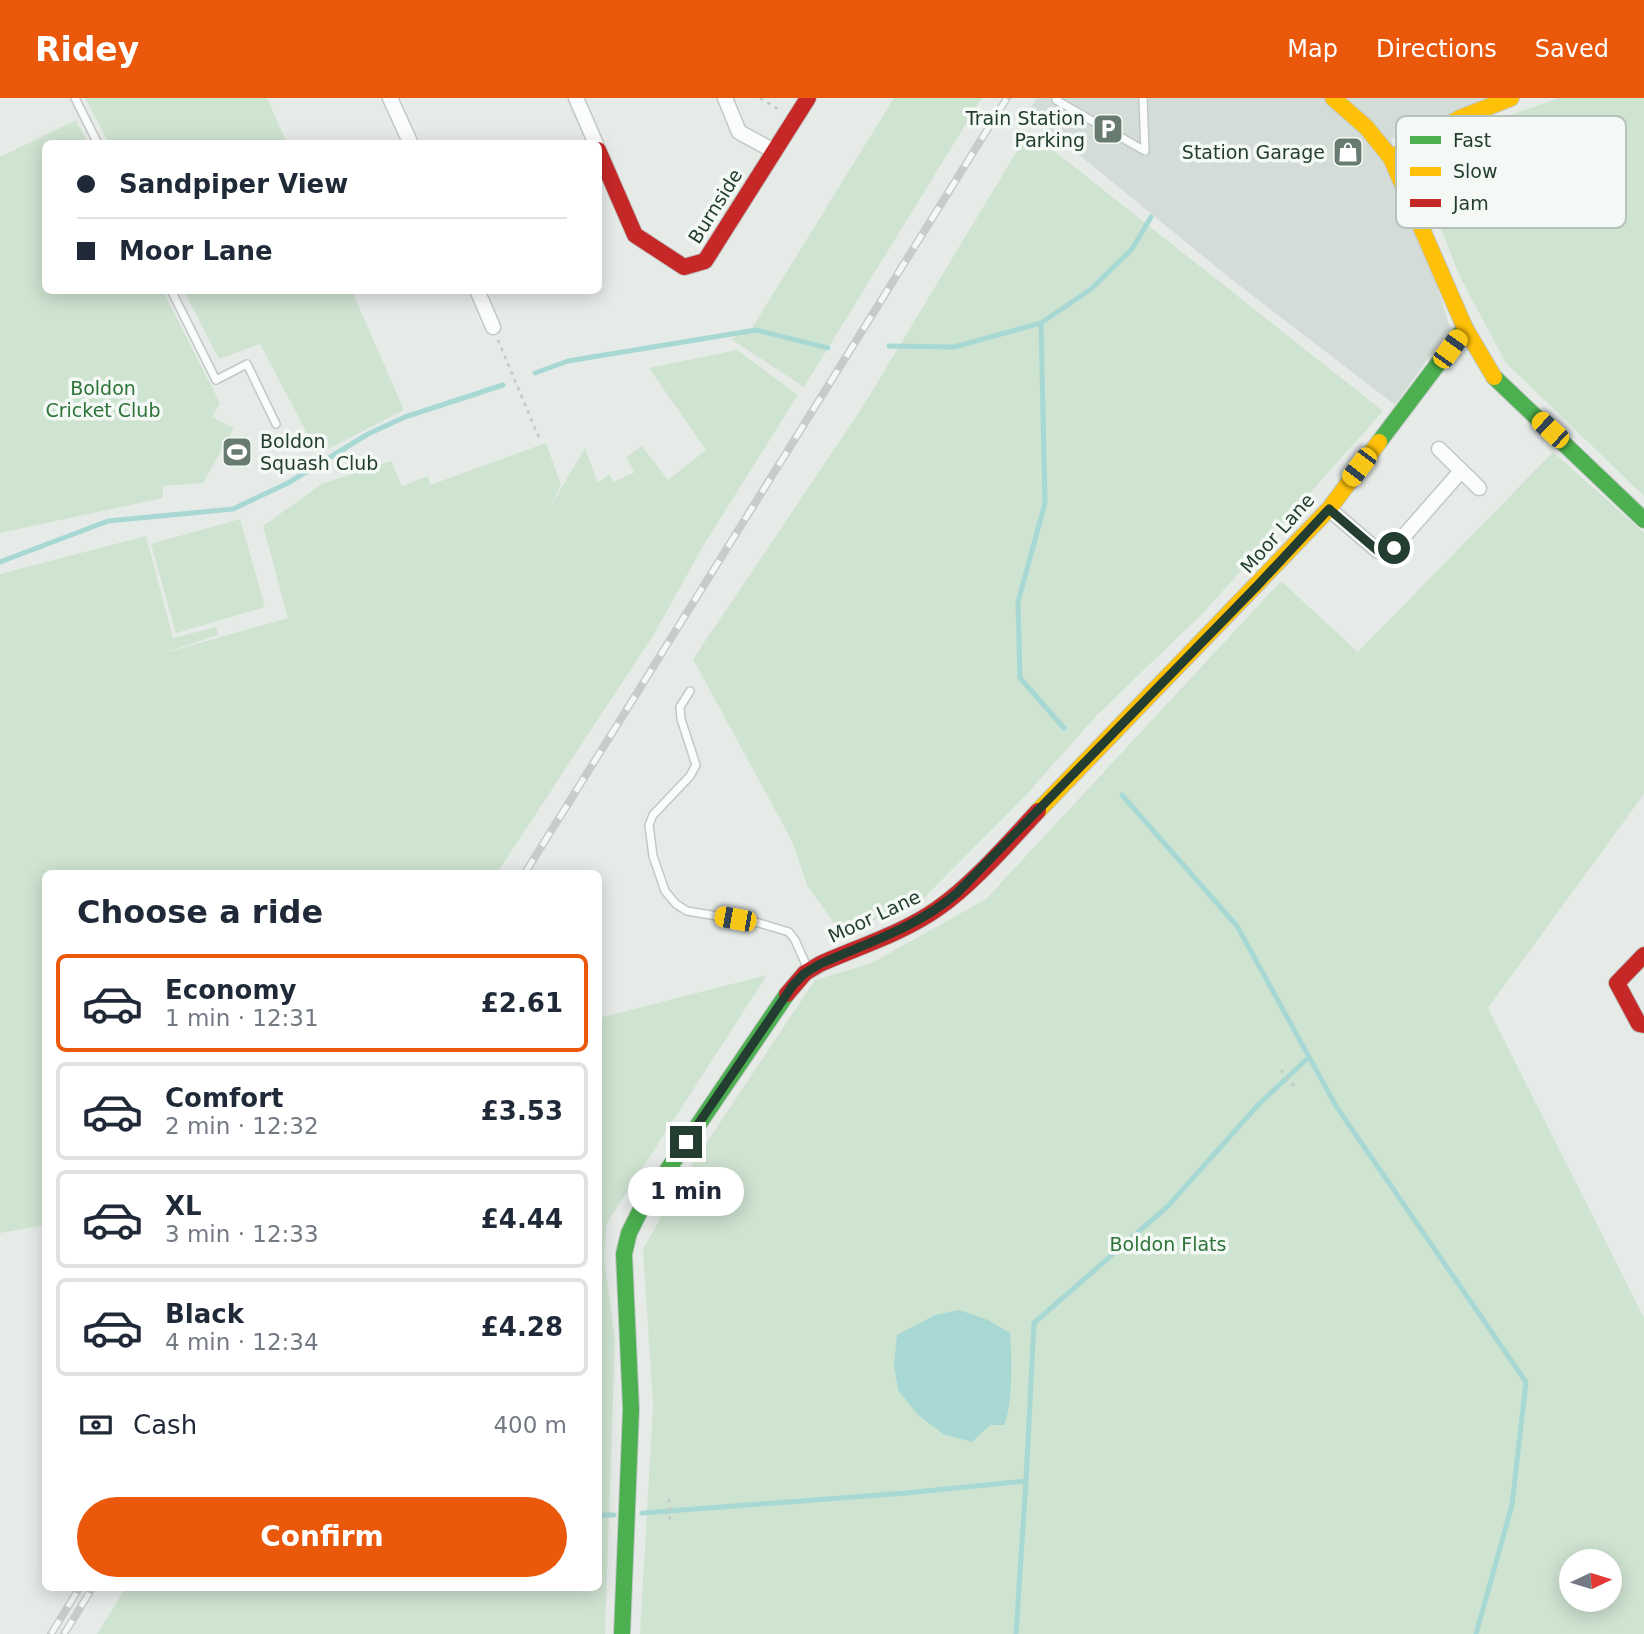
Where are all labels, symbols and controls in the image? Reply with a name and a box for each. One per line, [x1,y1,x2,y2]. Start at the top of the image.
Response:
text: Ridey [35,30,139,69]
text: Map [1287,35,1338,63]
text: Directions [1376,35,1497,63]
text: Saved [1535,35,1609,63]
place label: Train Station Parking [965,107,1085,151]
parking icon: Train Station Parking [1091,112,1125,146]
legend [1396,116,1626,228]
text: Fast [1453,129,1491,151]
shop icon: Station Garage [1331,135,1365,169]
place label: Station Garage [1182,141,1325,163]
text: Slow [1453,160,1498,182]
street label: Burnside [684,165,746,247]
text: Sandpiper View [119,169,348,199]
text: Jam [1452,192,1489,214]
text: Moor Lane [119,236,273,266]
car [1430,326,1471,372]
park label: Boldon Cricket Club [46,377,160,421]
car [1528,408,1573,452]
place label: Boldon Squash Club [260,430,378,474]
sports icon: Boldon Squash Club [220,435,254,469]
car [1338,444,1381,490]
street label: Moor Lane [1236,489,1318,577]
route start [1378,532,1410,564]
street label: Moor Lane [824,885,924,947]
text: Choose a ride [77,893,323,931]
car [713,905,758,933]
icon: car [81,972,144,1035]
text: Economy [165,975,296,1005]
text: £2.61 [481,988,563,1018]
text: 1 min · 12:31 [165,1005,319,1031]
icon: car [81,1080,144,1143]
text: Comfort [165,1083,283,1113]
text: £3.53 [481,1096,563,1126]
text: 2 min · 12:32 [165,1113,319,1139]
route end [670,1126,702,1158]
callout: 1 min [628,1166,744,1216]
text: 1 min [650,1178,722,1204]
icon: car [81,1188,144,1251]
text: XL [165,1191,202,1221]
text: £4.44 [481,1204,563,1234]
text: 3 min · 12:33 [165,1221,319,1247]
park label: Boldon Flats [1110,1233,1226,1255]
icon: car [81,1296,144,1359]
text: Black [165,1299,244,1329]
text: £4.28 [481,1312,563,1342]
text: 4 min · 12:34 [165,1329,319,1355]
icon: cash [77,1406,115,1444]
text: Cash [133,1410,197,1440]
text: 400 m [493,1412,567,1438]
button: Confirm [77,1497,567,1577]
north arrow [1559,1549,1622,1612]
map controls [1559,1549,1622,1612]

